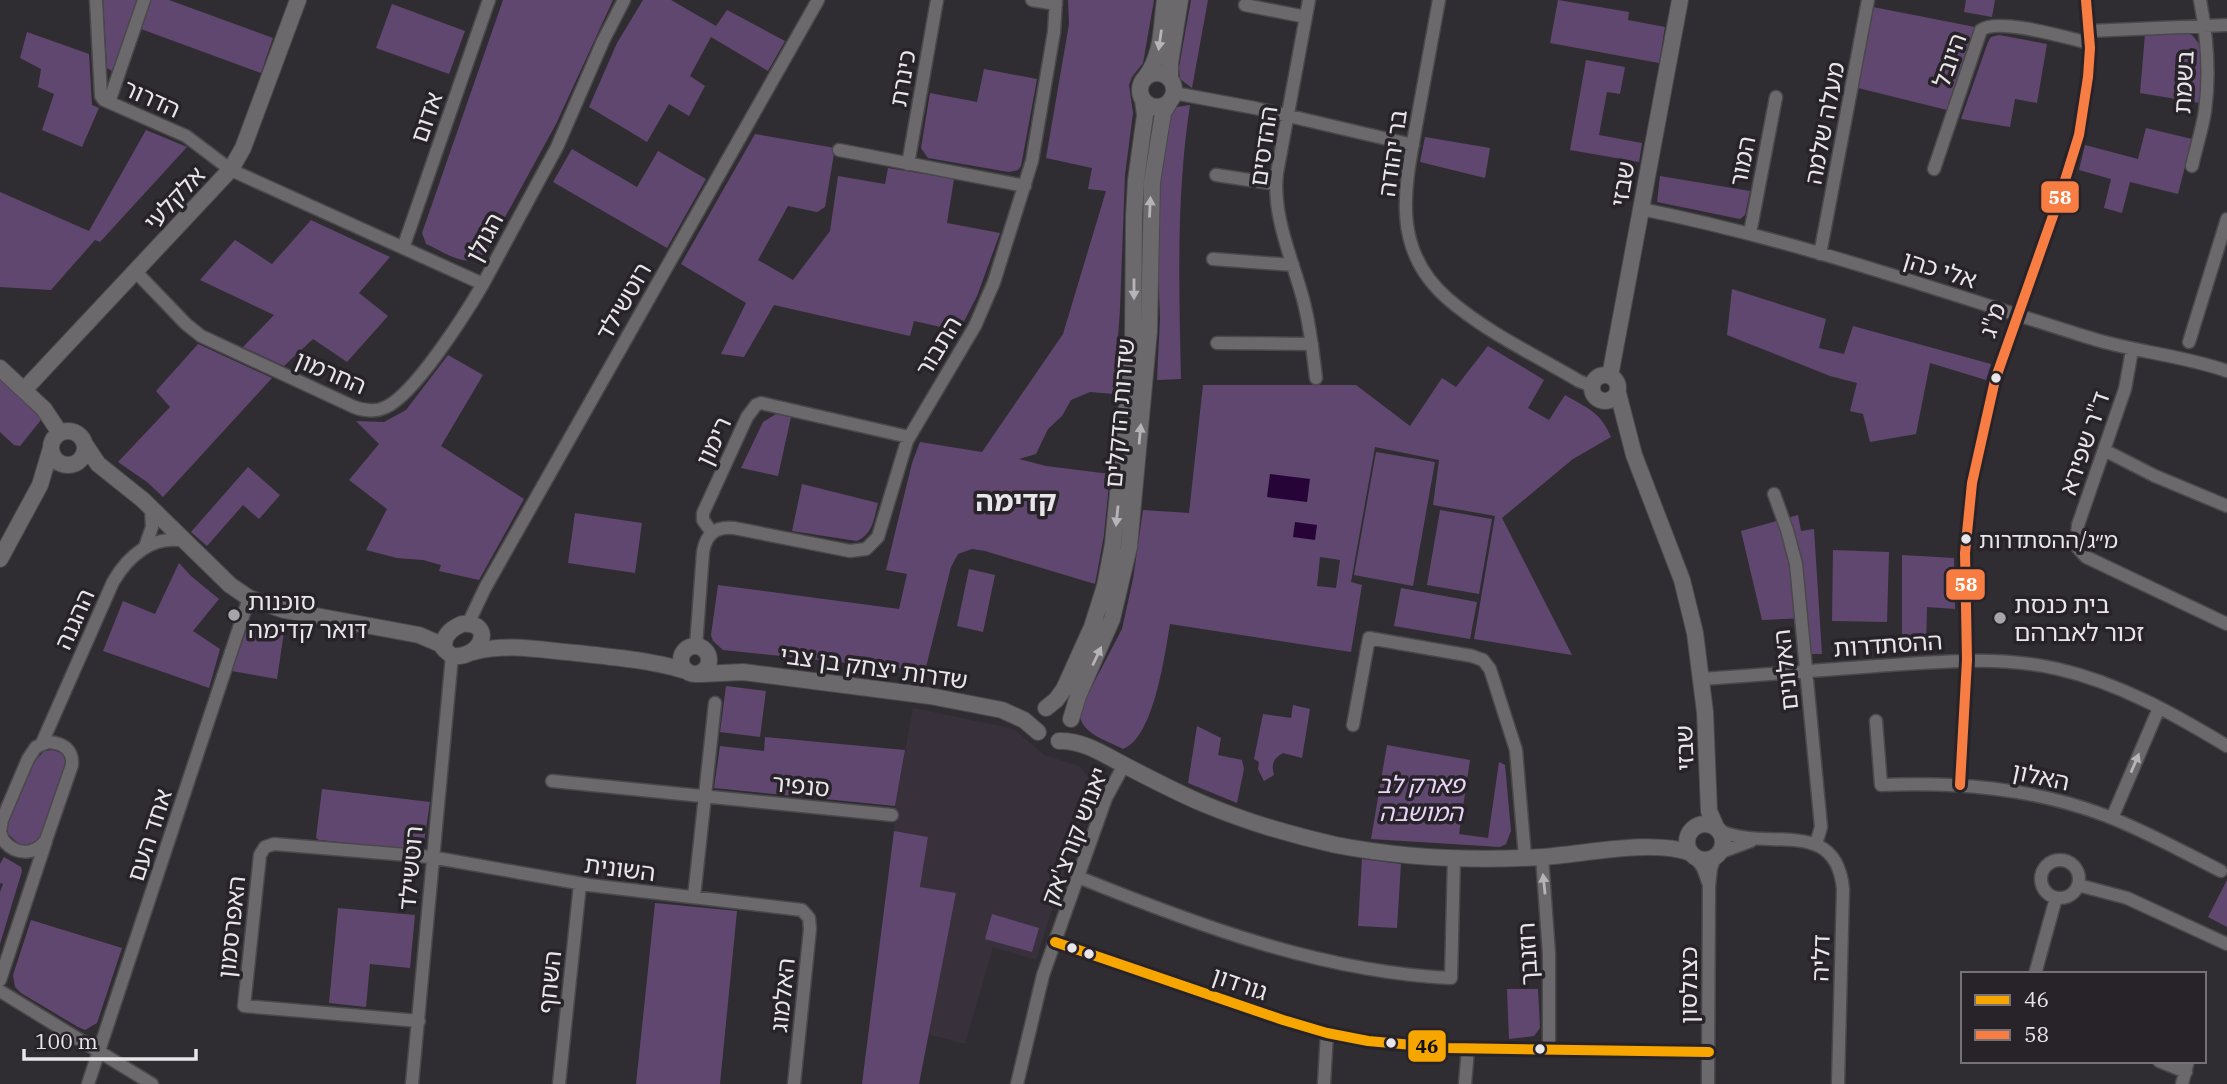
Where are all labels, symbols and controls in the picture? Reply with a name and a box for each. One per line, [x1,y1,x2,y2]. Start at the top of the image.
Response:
street label: היובל [1924,28,1974,92]
one-way arrow [1154,29,1165,51]
street label: כינרת [881,47,923,109]
street label: בשמת [2165,49,2201,115]
street label: מעלה שלמה [1796,59,1852,187]
street label: הדרור [118,71,186,125]
street label: אדום [402,87,450,147]
street label: ההדסים [1242,104,1284,188]
street label: בר יהודה [1370,107,1414,199]
street label: המור [1721,133,1763,189]
street label: אלקלעי [136,159,212,237]
street label: שבזי [1602,159,1642,209]
line badge: 58 [2040,180,2080,214]
text: 58 [2049,185,2071,209]
one-way arrow [1145,196,1156,218]
street label: הגולן [458,207,510,267]
street label: אלי כהן [1899,243,1981,295]
street label: רוטשילד [588,256,658,346]
one-way arrow [1129,279,1140,301]
street label: מ"ג [1971,298,2013,342]
street label: התבור [908,310,968,382]
street label: שדרות הדקלים [1097,337,1141,489]
street label: החרמון [291,343,371,401]
unlabelled marker [1989,371,2003,385]
street label: ד"ר שפירא [2051,387,2117,499]
street label: רימון [688,411,738,471]
one-way arrow [1135,423,1146,445]
district label: קדימה [975,482,1057,519]
one-way arrow [1111,505,1122,527]
place label: מ״ג/ההסתדרות [1979,525,2118,554]
marker: מ״ג/ההסתדרות [1959,532,1973,546]
line badge: 58 [1945,568,1986,601]
text: 58 [1955,572,1977,596]
street label: ההגנה [47,584,101,654]
place label: סוכנות דואר קדימה [248,585,367,645]
place label: בית כנסת זכור לאברהם [2014,588,2144,648]
marker: סוכנות דואר קדימה [226,607,242,623]
marker: בית כנסת זכור לאברהם [1992,610,2008,626]
street label: ההסתדרות [1832,624,1944,664]
street label: האלונים [1765,628,1805,712]
street label: שדרות יצחק בן צבי [778,638,970,696]
one-way arrow [1091,646,1103,666]
street label: שבזי [1667,725,1701,771]
one-way arrow [2130,752,2141,773]
street label: האלון [2009,754,2073,798]
street label: יאנוש קורצ'אק [1033,762,1115,910]
street label: סנפיר [770,766,832,804]
park label: פארק לב המושבה [1377,768,1466,828]
street label: אחד העם [119,785,179,885]
street label: רוטשילד [390,824,430,912]
street label: השונית [583,848,657,888]
one-way arrow [1538,873,1549,895]
street label: האפרסמון [210,874,252,980]
street label: רוזנבך [1509,922,1545,986]
street label: דליה [1803,934,1837,982]
unlabelled marker [1065,941,1079,955]
street label: כצנלסון [1672,946,1704,1024]
unlabelled marker [1082,947,1096,961]
street label: השחף [530,949,568,1015]
street label: האלמוג [762,956,802,1034]
street label: גורדון [1208,959,1272,1007]
legend [1961,972,2206,1063]
text: 46 [2024,985,2049,1013]
scale bar [24,1018,196,1062]
text: 58 [2024,1020,2049,1048]
text: 100 m [35,1027,98,1055]
line badge: 46 [1407,1029,1447,1063]
text: 46 [1416,1034,1438,1058]
unlabelled marker [1384,1036,1398,1050]
unlabelled marker [1533,1042,1547,1056]

